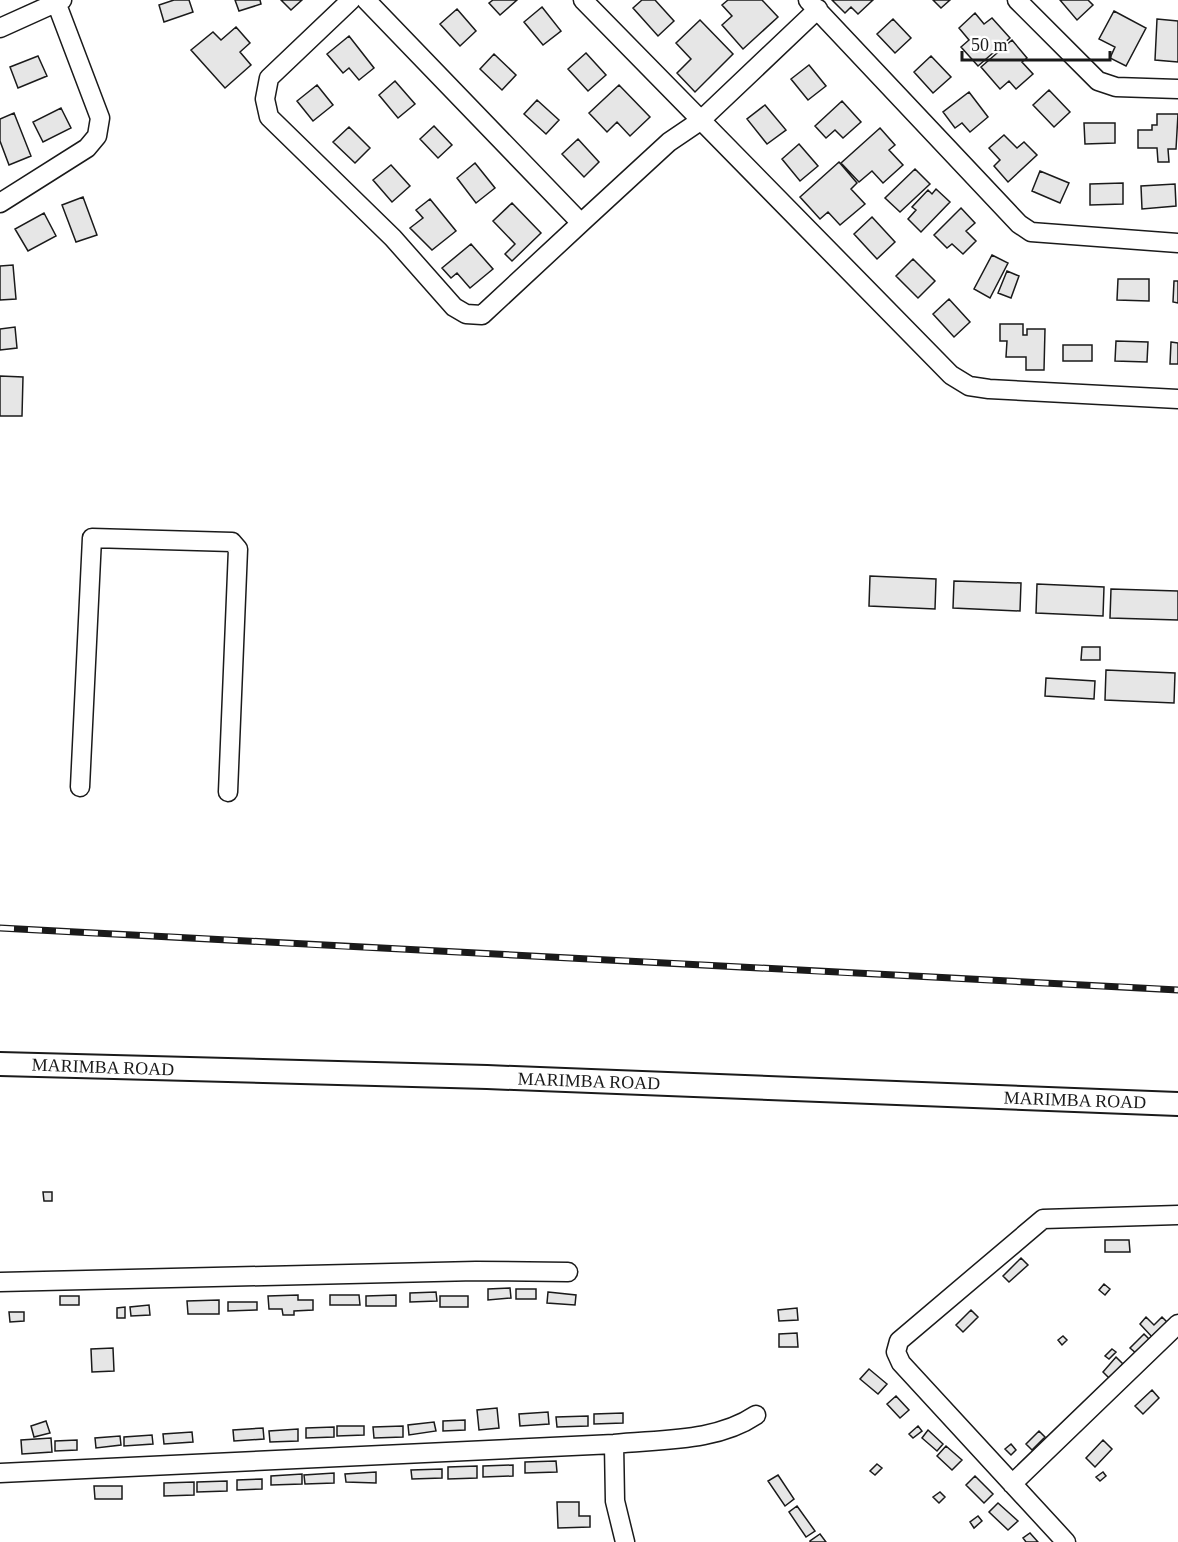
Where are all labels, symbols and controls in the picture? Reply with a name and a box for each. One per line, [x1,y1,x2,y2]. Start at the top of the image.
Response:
scale bar [962,24,1110,62]
text: 50 m [971,35,1008,55]
street label: MARIMBA ROAD [31,1055,175,1079]
street label: MARIMBA ROAD [517,1069,661,1093]
street label: MARIMBA ROAD [1003,1088,1147,1112]

